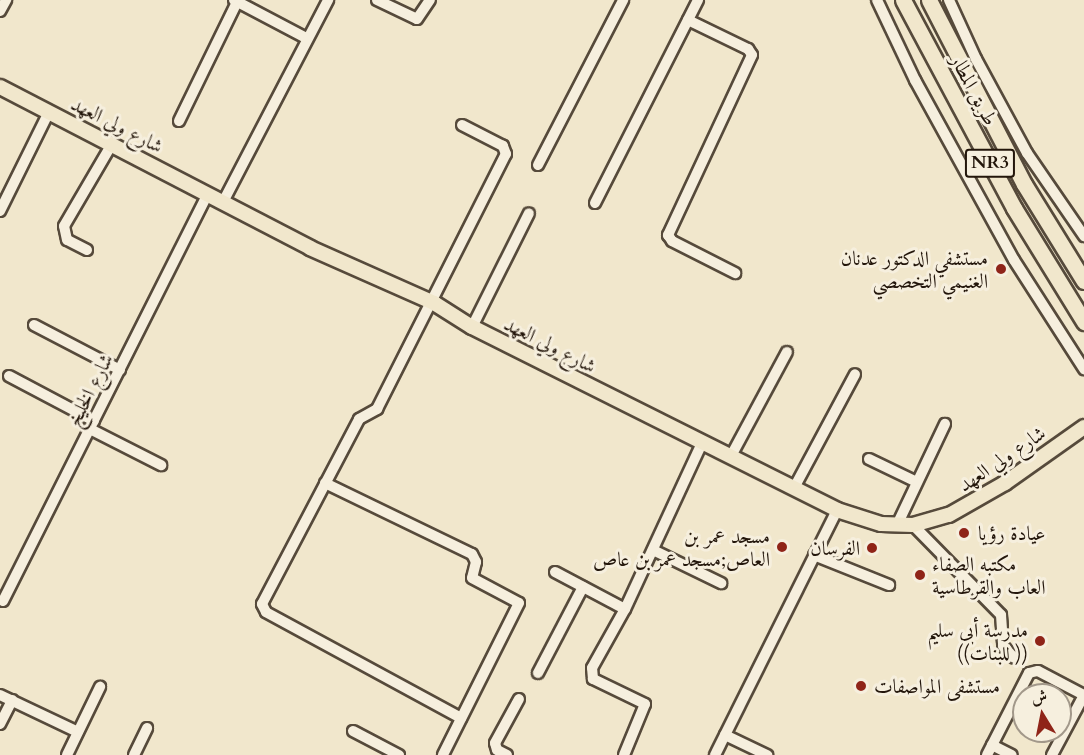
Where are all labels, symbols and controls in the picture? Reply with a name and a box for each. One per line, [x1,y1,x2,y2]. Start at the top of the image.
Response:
street label: طريق المطار [945,50,1003,130]
street label: شارع ولي العهد [67,92,167,158]
road number: NR3 [964,148,1016,178]
place label: مستشفي الدكتور عدنان الغنيمي التخصصي [841,246,988,293]
marker: مستشفي الدكتور عدنان الغنيمي التخصصي [992,260,1010,278]
street label: شارع ولي العهد [500,312,600,378]
street label: شارع الخليخ [61,350,119,430]
street label: شارع ولي العهد [954,421,1050,497]
place label: عيادة رؤيا [978,521,1046,545]
place label: مسجد عمر بن العاص;مسجد عمر بن عاص [593,524,770,571]
marker: عيادة رؤيا [955,524,973,542]
place label: الفرسان [810,536,860,560]
marker: مسجد عمر بن العاص;مسجد عمر بن عاص [775,540,789,554]
marker: الفرسان [865,541,879,555]
place label: مكتبه الصفاء العاب والقرطاسية [932,552,1046,599]
marker: مكتبه الصفاء العاب والقرطاسية [913,568,927,582]
place label: مدرسة أبي سليم ((للبنات )) [927,618,1028,665]
marker: مدرسة أبي سليم ((للبنات )) [1033,634,1047,648]
place label: مستشفى المواصفات [874,674,1000,698]
marker: مستشفى المواصفات [852,677,870,695]
north arrow [1012,683,1072,743]
text: ش [1029,685,1049,709]

